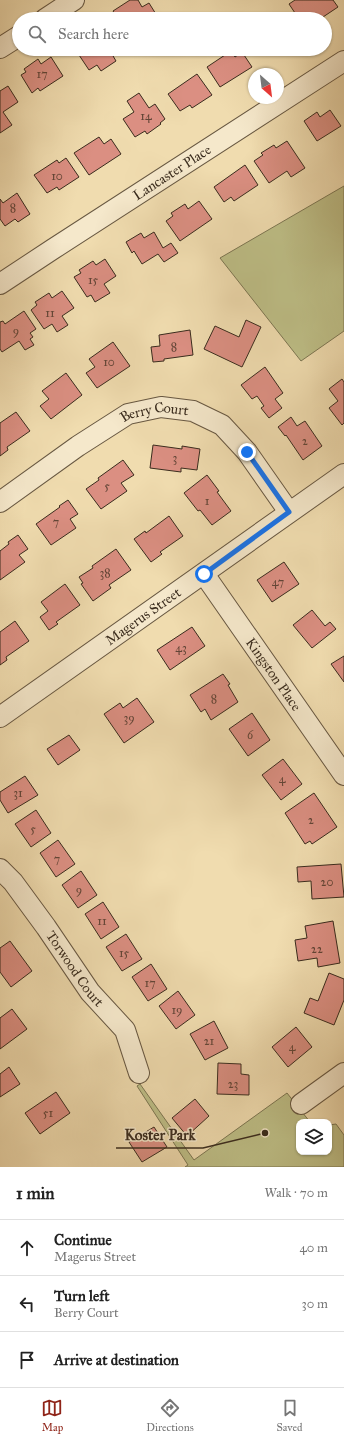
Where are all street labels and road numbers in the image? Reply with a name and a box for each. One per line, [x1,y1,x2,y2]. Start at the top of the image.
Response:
street label: Lancaster Place [130,141,214,204]
street label: Berry Court [117,399,189,426]
street label: Magerus Street [102,584,184,649]
street label: Kingston Place [242,635,305,714]
street label: Torwood Court [42,928,107,1010]

